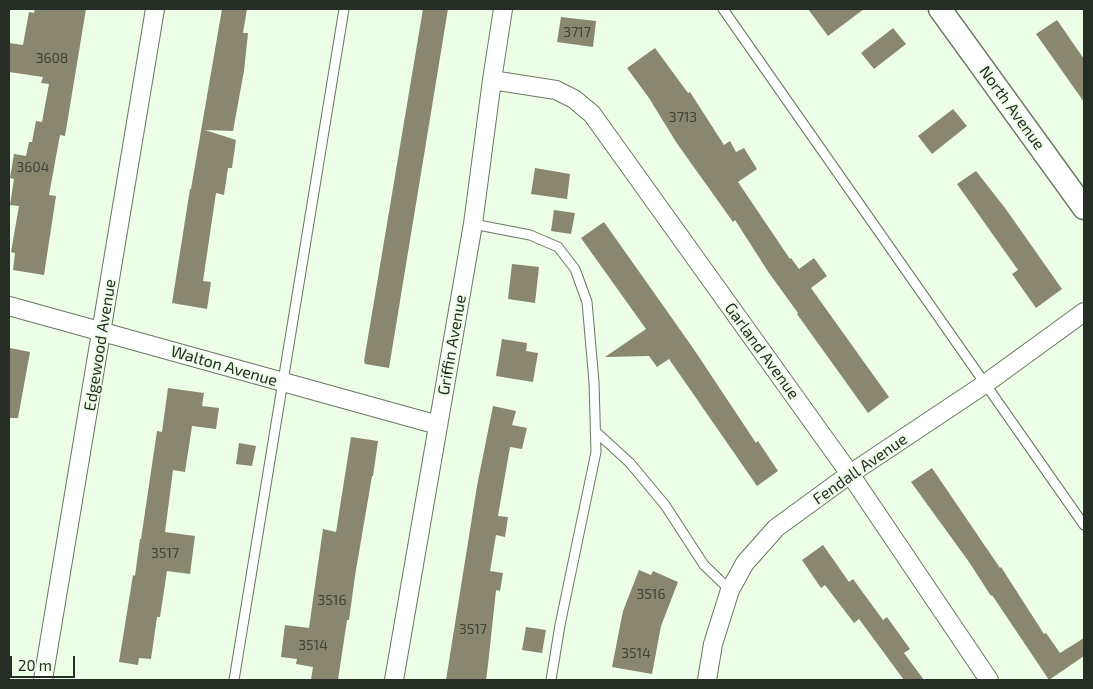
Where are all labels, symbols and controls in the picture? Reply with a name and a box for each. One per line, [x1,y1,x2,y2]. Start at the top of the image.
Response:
house number: 3717 [563,24,591,40]
house number: 3608 [36,50,68,66]
street label: North Avenue [975,62,1049,154]
house number: 3713 [669,109,697,125]
house number: 3604 [17,159,49,175]
street label: Edgewood Avenue [80,278,120,412]
street label: Griffin Avenue [434,293,470,397]
street label: Garland Avenue [721,299,803,403]
street label: Walton Avenue [168,342,280,390]
street label: Fendall Avenue [809,429,911,509]
house number: 3517 [151,545,179,561]
house number: 3516 [637,586,665,602]
house number: 3516 [318,592,346,608]
house number: 3517 [459,621,487,637]
house number: 3514 [298,637,328,653]
house number: 3514 [621,645,651,661]
scale bar [12,646,78,678]
text: 20 m [18,656,52,674]

